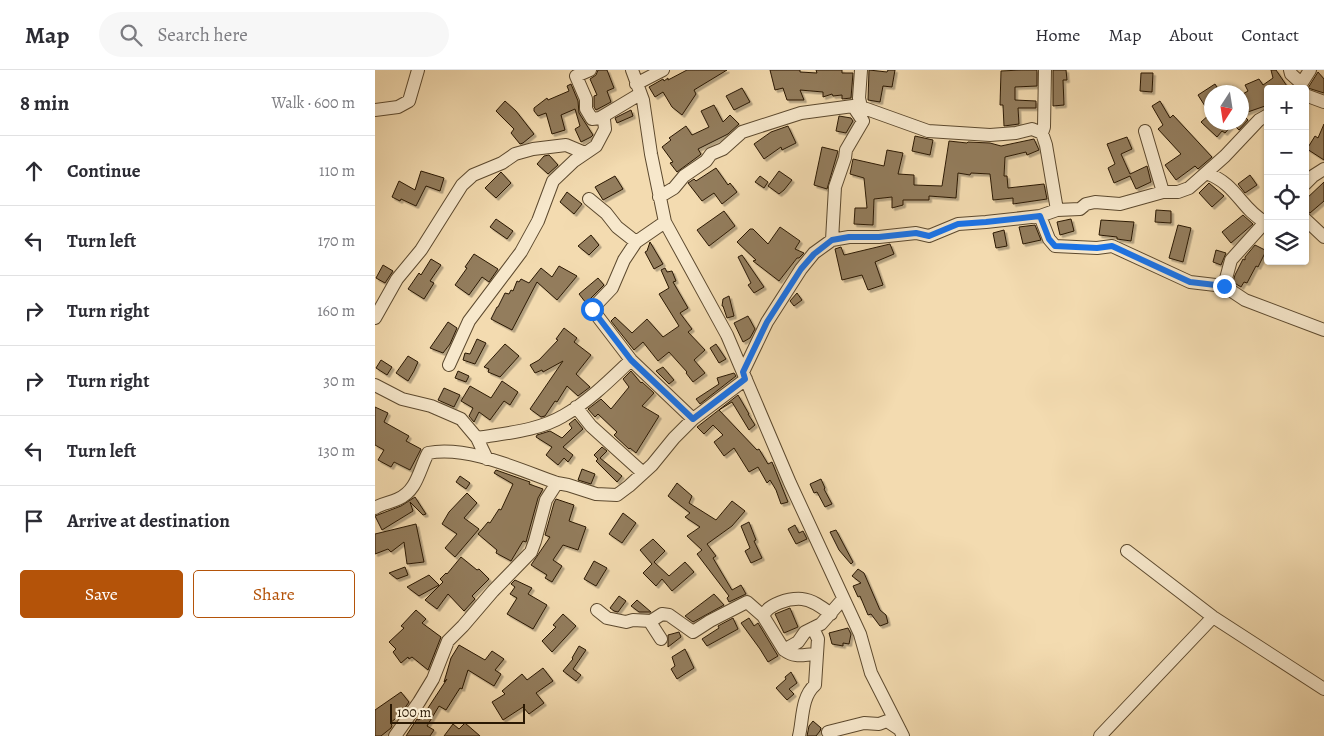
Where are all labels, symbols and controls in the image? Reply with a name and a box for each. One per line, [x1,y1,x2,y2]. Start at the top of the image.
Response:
search box [99,12,449,57]
text: Map [25,19,69,51]
icon: search [117,21,145,49]
text: Search here [157,22,248,48]
text: Home [1035,23,1080,47]
text: Map [1108,23,1141,47]
text: About [1169,23,1213,47]
text: Contact [1241,23,1299,47]
north arrow [1204,85,1249,130]
map controls [1264,85,1309,265]
button: + [1264,85,1309,130]
text: 8 min [20,89,69,117]
text: Walk · 600 m [272,92,355,114]
button: − [1264,130,1309,175]
icon: ahead [20,157,48,185]
text: Continue [67,158,141,184]
text: 110 m [319,160,355,182]
button: locate [1264,175,1309,220]
button: layers [1264,220,1309,265]
icon: left [20,227,48,255]
text: Turn left [67,228,136,254]
text: 170 m [318,230,355,252]
route end [1213,275,1236,298]
icon: right [20,297,48,325]
text: Turn right [67,298,149,324]
route start [581,298,604,321]
text: 160 m [317,300,355,322]
icon: right [20,367,48,395]
text: Turn right [67,368,149,394]
text: 30 m [323,370,355,392]
icon: left [20,437,48,465]
text: Turn left [67,438,136,464]
text: 130 m [318,440,355,462]
icon: arrive [20,507,48,535]
text: Arrive at destination [67,508,230,534]
button: Save [20,570,183,618]
button: Share [193,570,355,618]
scale bar [390,701,525,724]
text: 100 m [397,703,431,722]

